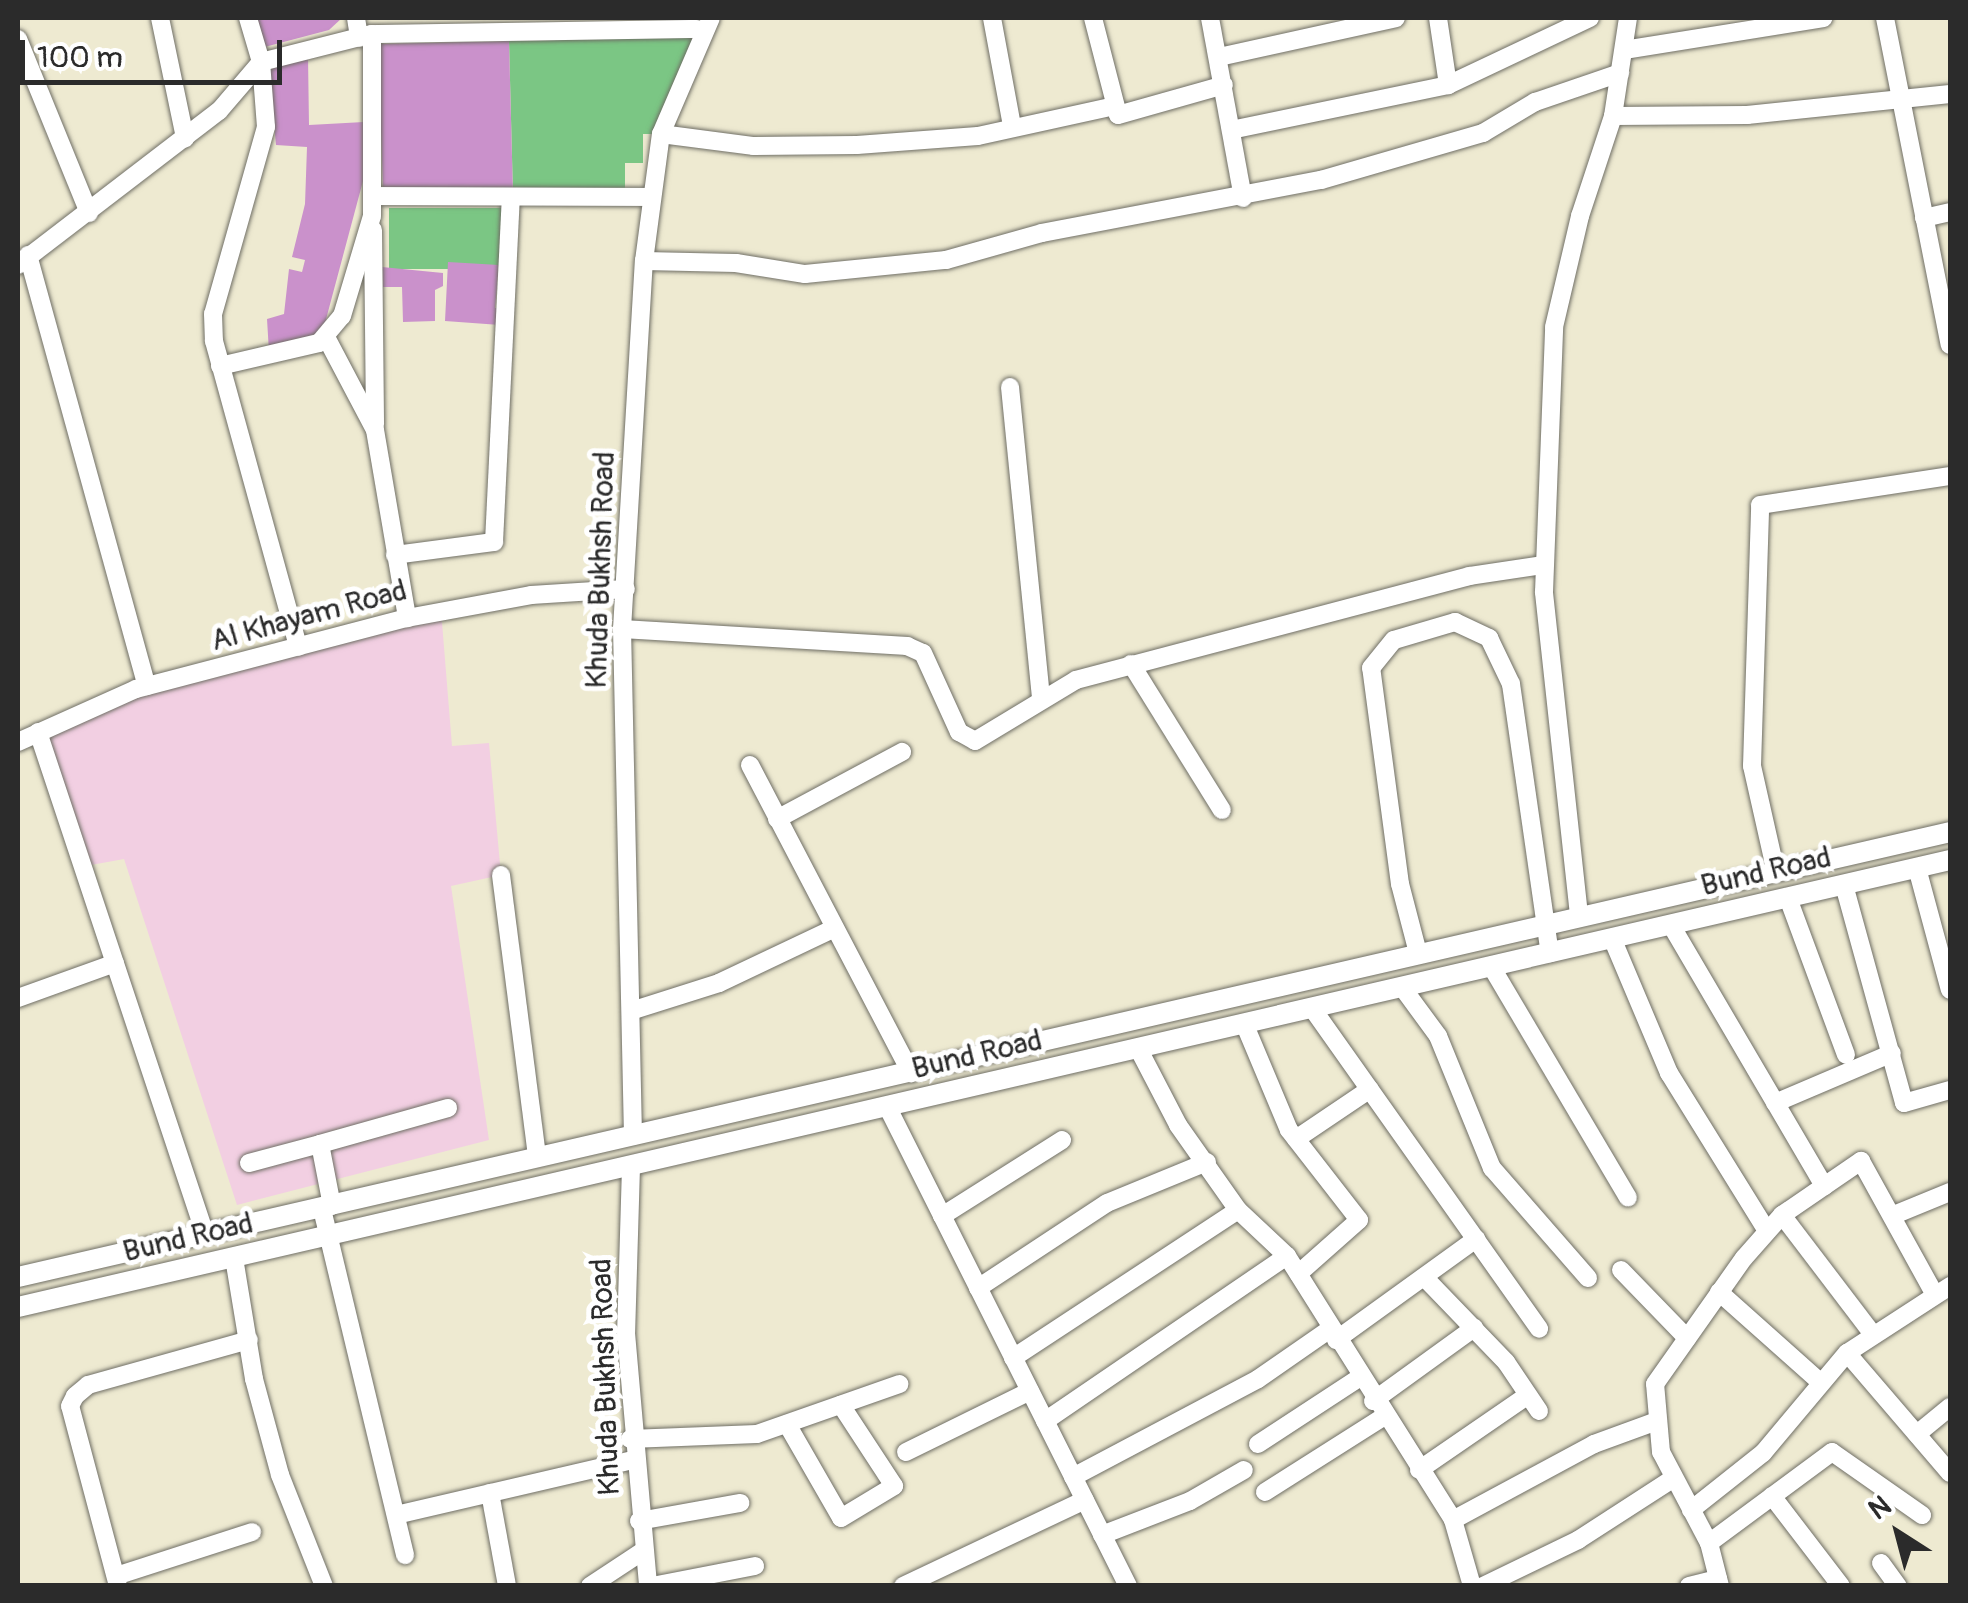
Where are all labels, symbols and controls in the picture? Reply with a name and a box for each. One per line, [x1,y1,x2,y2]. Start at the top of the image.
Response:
scale bar [25,20,288,82]
text: 100 m [37,39,123,76]
street label: Khuda Bukhsh Road [579,451,623,689]
street label: Al Khayam Road [207,573,411,659]
street label: Bund Road [1697,840,1835,904]
street label: Bund Road [908,1023,1046,1087]
street label: Bund Road [119,1206,257,1270]
street label: Khuda Bukhsh Road [584,1258,628,1496]
north arrow [1848,1483,1948,1583]
text: N [1862,1489,1898,1528]

